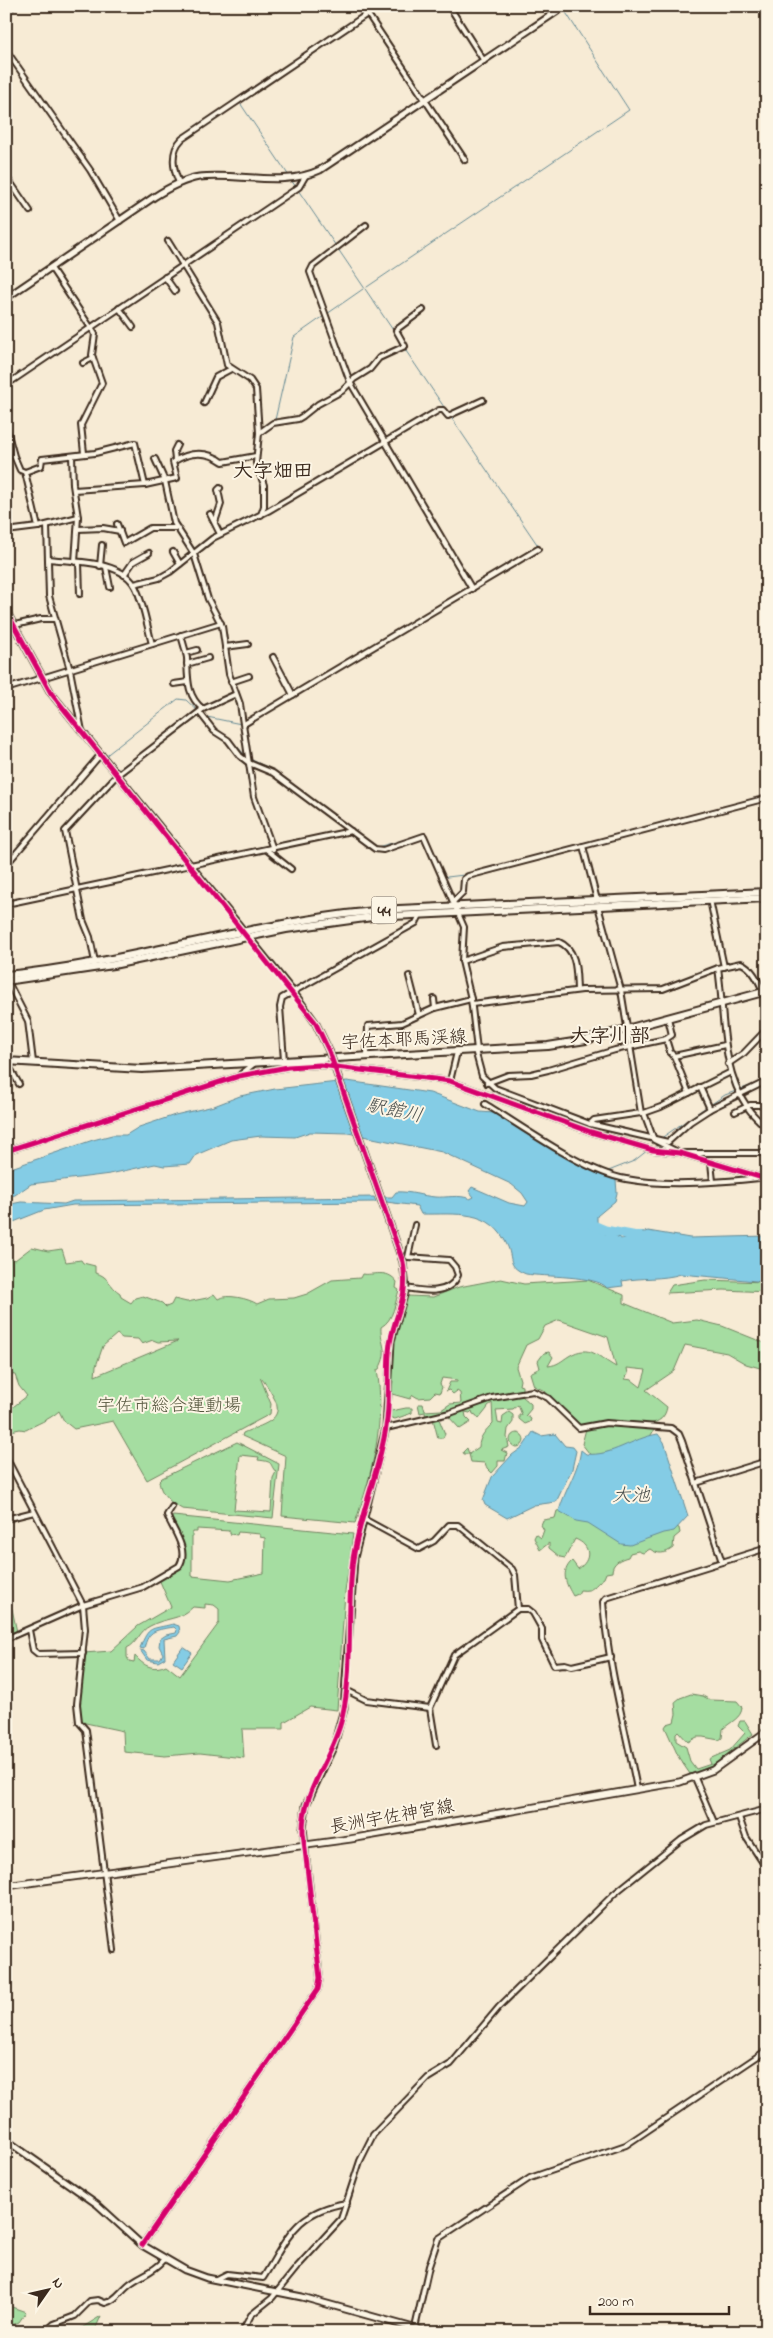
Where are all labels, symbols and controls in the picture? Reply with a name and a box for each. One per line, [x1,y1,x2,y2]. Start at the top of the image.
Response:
district label: 大字畑田 [233,458,313,487]
road number: 44 [372,896,396,924]
district label: 大字川部 [570,1023,650,1052]
street label: 宇佐本耶馬渓線 [341,1025,468,1057]
water label: 駅館川 [364,1092,425,1131]
park label: 宇佐市総合運動場 [97,1394,241,1420]
water label: 大池 [612,1483,651,1510]
street label: 長洲宇佐神宮線 [328,1794,457,1842]
north arrow [22,2266,72,2316]
text: N [46,2274,69,2293]
scale bar [590,2283,729,2315]
text: 200 m [598,2291,634,2313]

